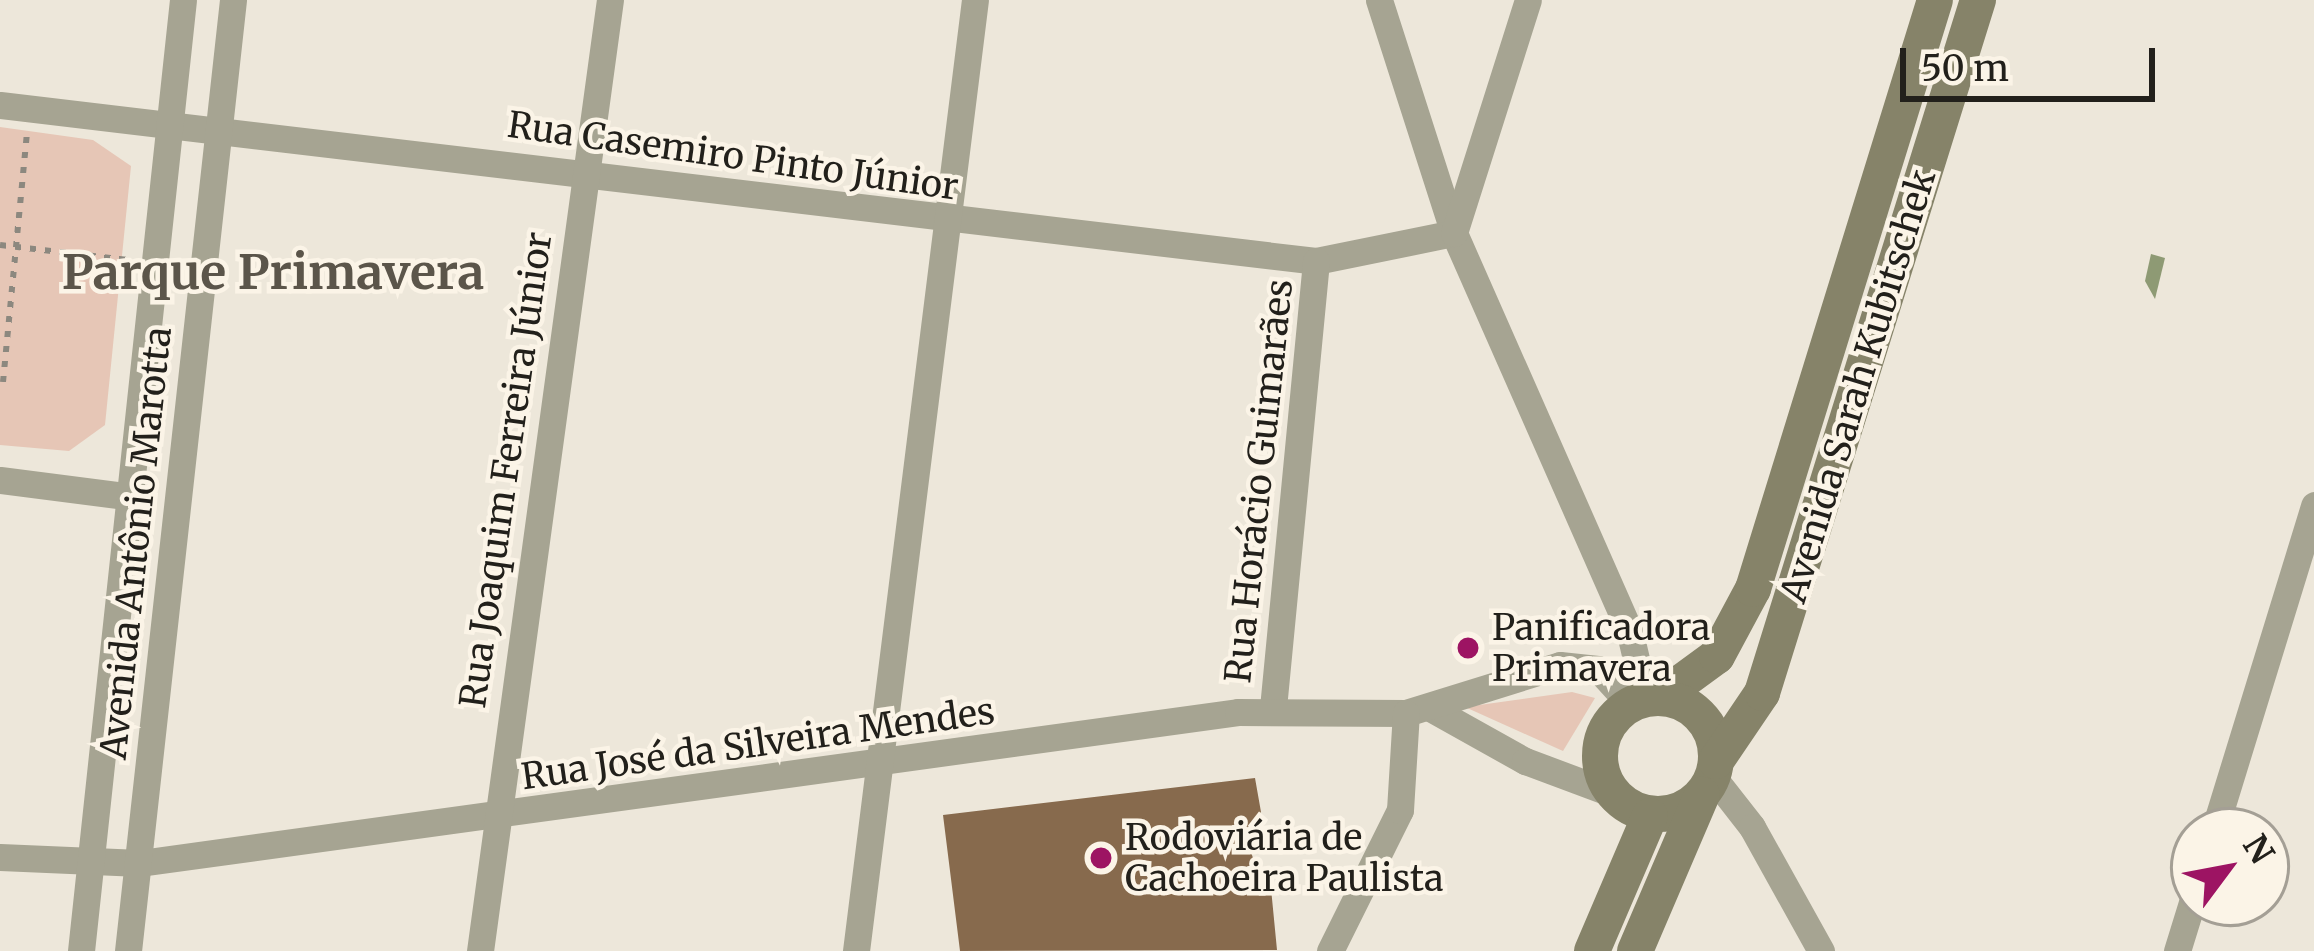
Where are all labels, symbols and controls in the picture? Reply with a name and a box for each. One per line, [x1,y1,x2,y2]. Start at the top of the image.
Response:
scale bar [1906,24,2161,98]
text: 50 m [1921,46,2009,91]
street label: Rua Casemiro Pinto Júnior [505,103,961,209]
street label: Avenida Sarah Kubitschek [1772,165,1944,607]
street label: Rua Joaquim Ferreira Júnior [451,229,561,711]
district label: Parque Primavera [62,244,484,302]
street label: Rua Horácio Guimarães [1216,277,1302,685]
street label: Avenida Antônio Marotta [92,325,180,761]
place label: Panificadora Primavera [1492,605,1710,690]
marker: Panificadora Primavera [1455,635,1481,661]
street label: Rua José da Silveira Mendes [519,689,997,799]
north arrow [2170,807,2290,927]
place label: Rodoviária de Cachoeira Paulista [1125,815,1444,900]
text: N [2234,827,2283,871]
marker: Rodoviária de Cachoeira Paulista [1088,845,1114,871]

